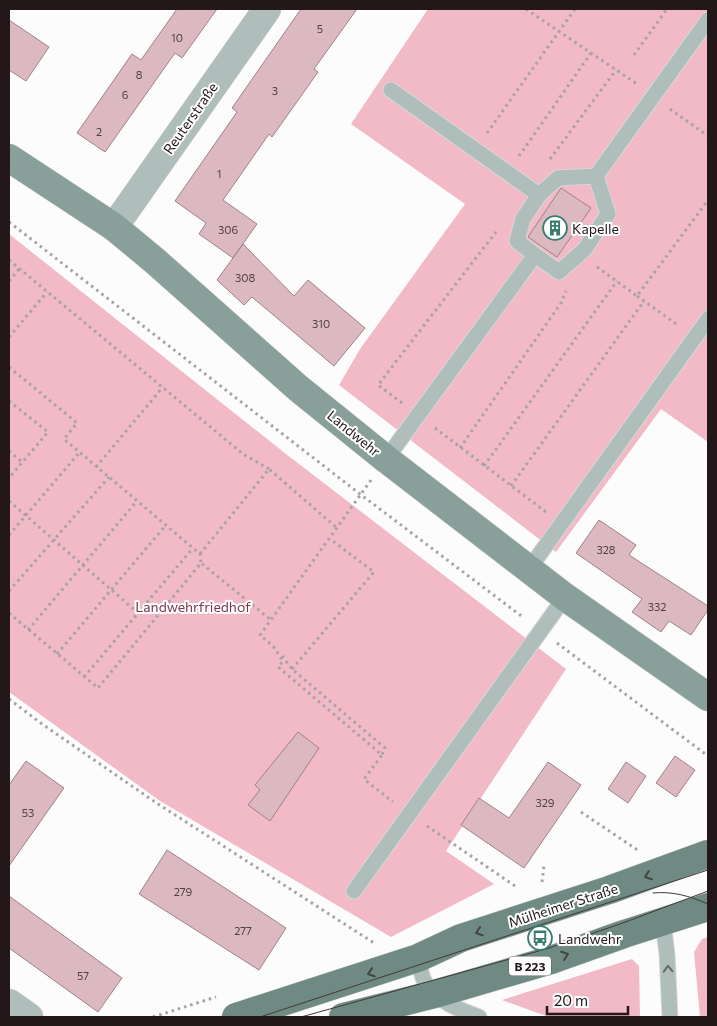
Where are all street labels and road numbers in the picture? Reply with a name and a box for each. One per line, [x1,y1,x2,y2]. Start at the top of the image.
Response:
street label: Reuterstraße [159,79,221,157]
street label: Landwehr [324,406,384,460]
street label: Mülheimer Straße [506,879,620,931]
road number: B 223 [509,956,551,976]

